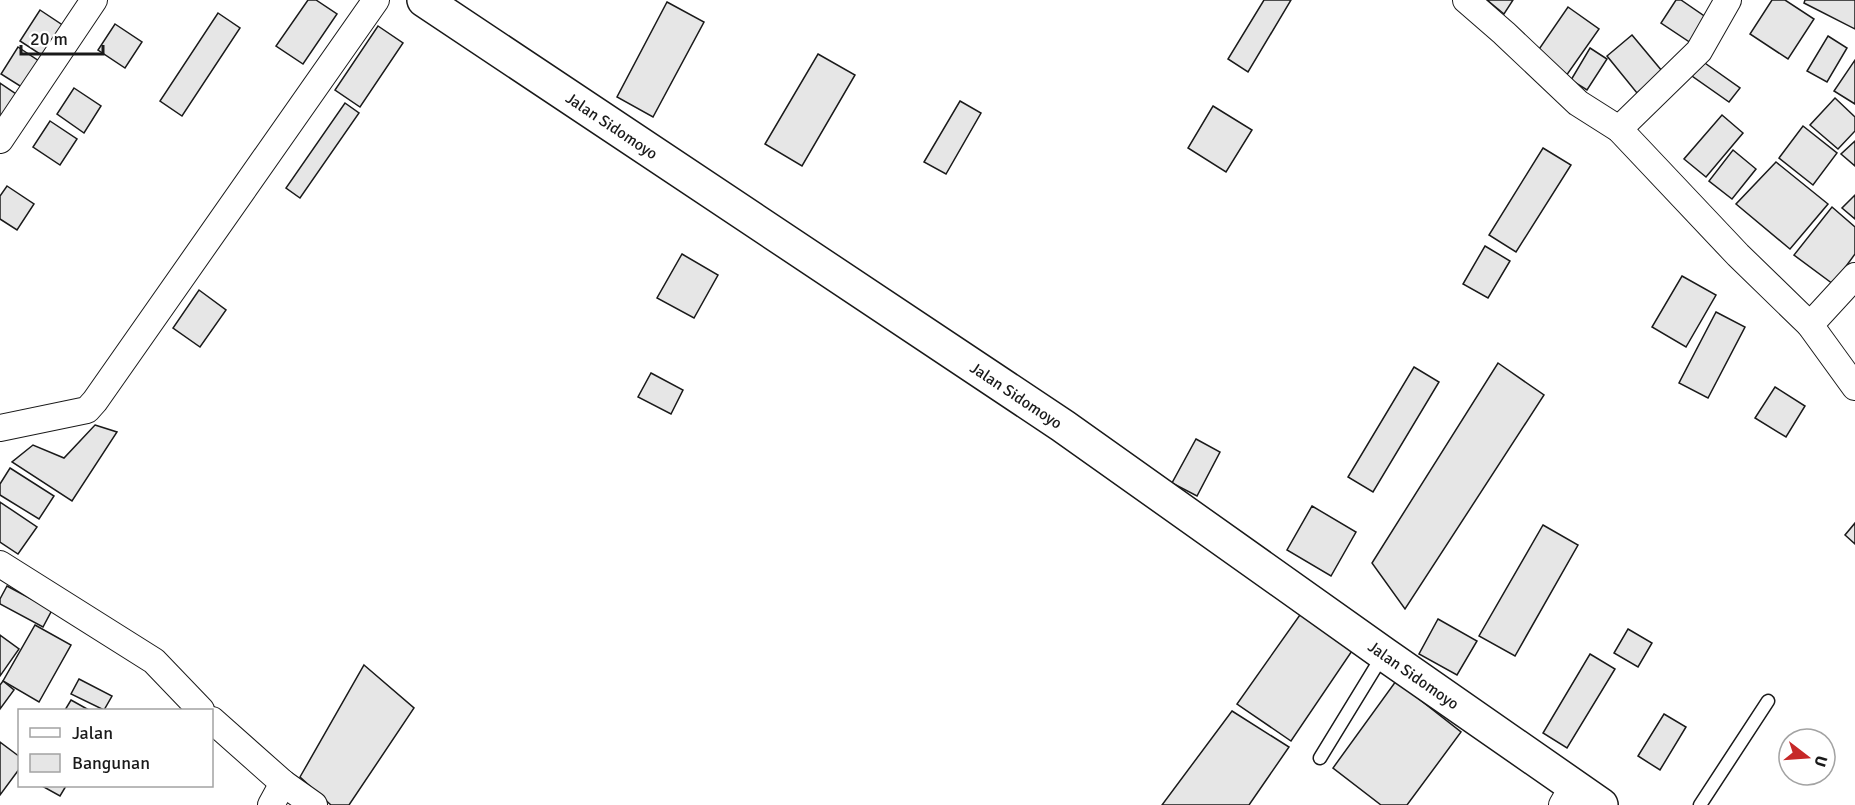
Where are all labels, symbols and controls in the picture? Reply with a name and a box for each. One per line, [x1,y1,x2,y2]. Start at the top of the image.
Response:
scale bar [21,18,104,56]
text: 20 m [30,28,68,50]
street label: Jalan Sidomoyo [562,88,661,164]
street label: Jalan Sidomoyo [966,358,1066,434]
street label: Jalan Sidomoyo [1364,637,1463,714]
legend [18,709,213,787]
text: Jalan [72,722,113,744]
north arrow [1777,727,1837,787]
text: Bangunan [72,752,150,774]
text: U [1809,753,1832,769]

